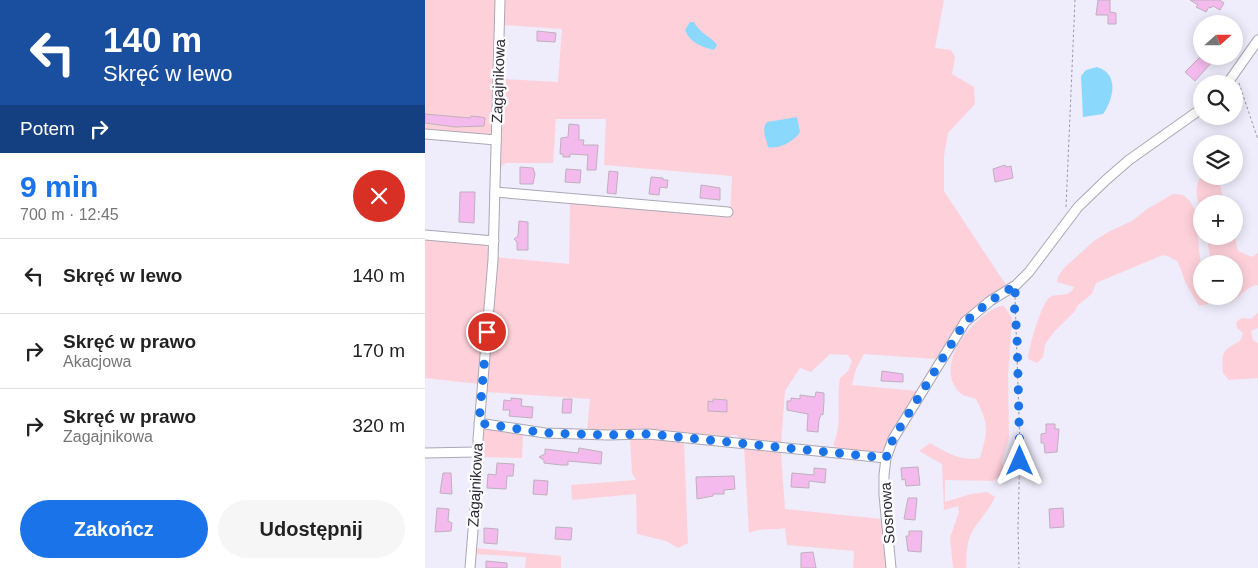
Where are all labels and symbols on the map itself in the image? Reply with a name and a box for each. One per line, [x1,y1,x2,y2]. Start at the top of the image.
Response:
north arrow [1193,15,1243,65]
street label: Zagajnikowa [488,38,508,123]
pin [466,311,508,353]
position arrow [993,434,1045,486]
street label: Zagajnikowa [464,442,486,527]
street label: Sosnowa [876,481,898,544]

